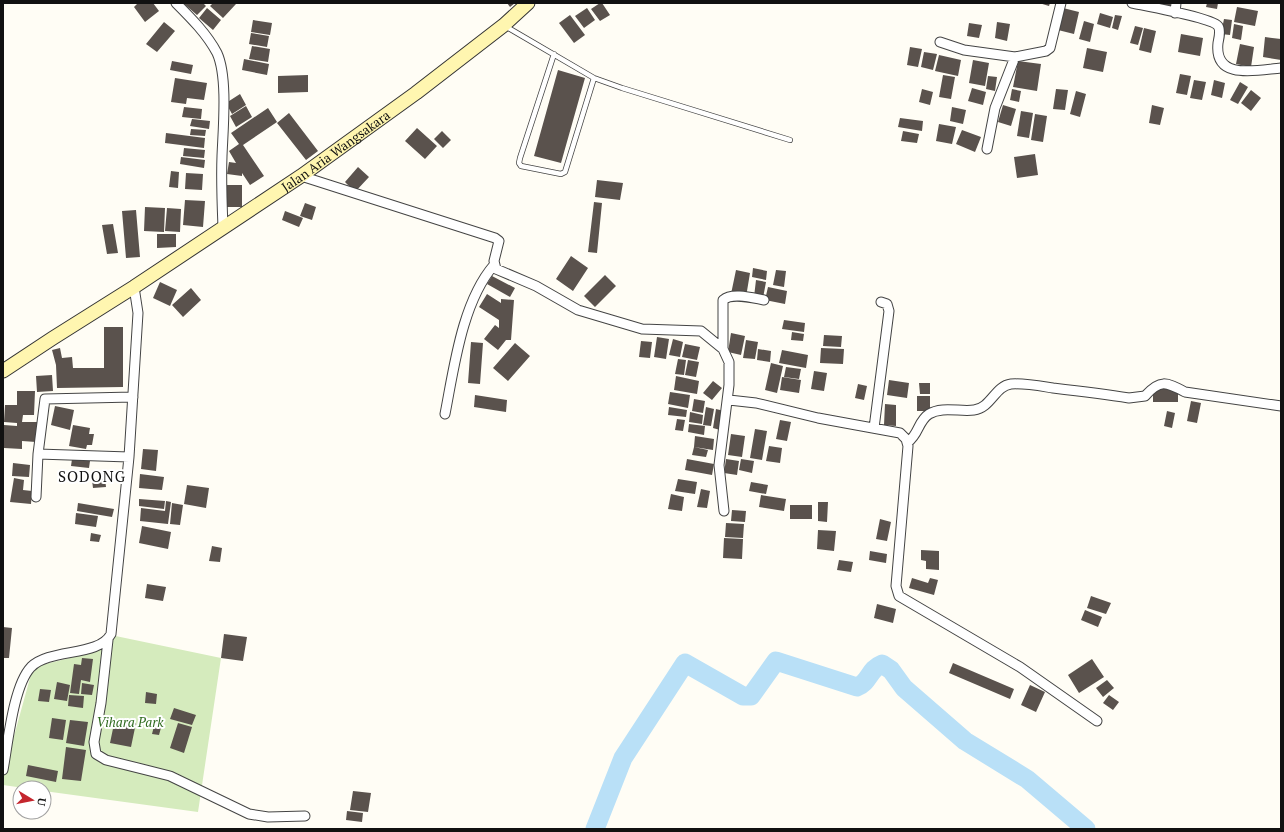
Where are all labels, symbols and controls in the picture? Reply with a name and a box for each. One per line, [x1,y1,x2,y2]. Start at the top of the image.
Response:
street label: Jalan Aria Wangsakara [278,106,394,196]
district label: SODONG [58,466,126,486]
park label: Vihara Park [96,713,164,731]
north arrow [12,780,52,820]
text: U [34,797,49,807]

